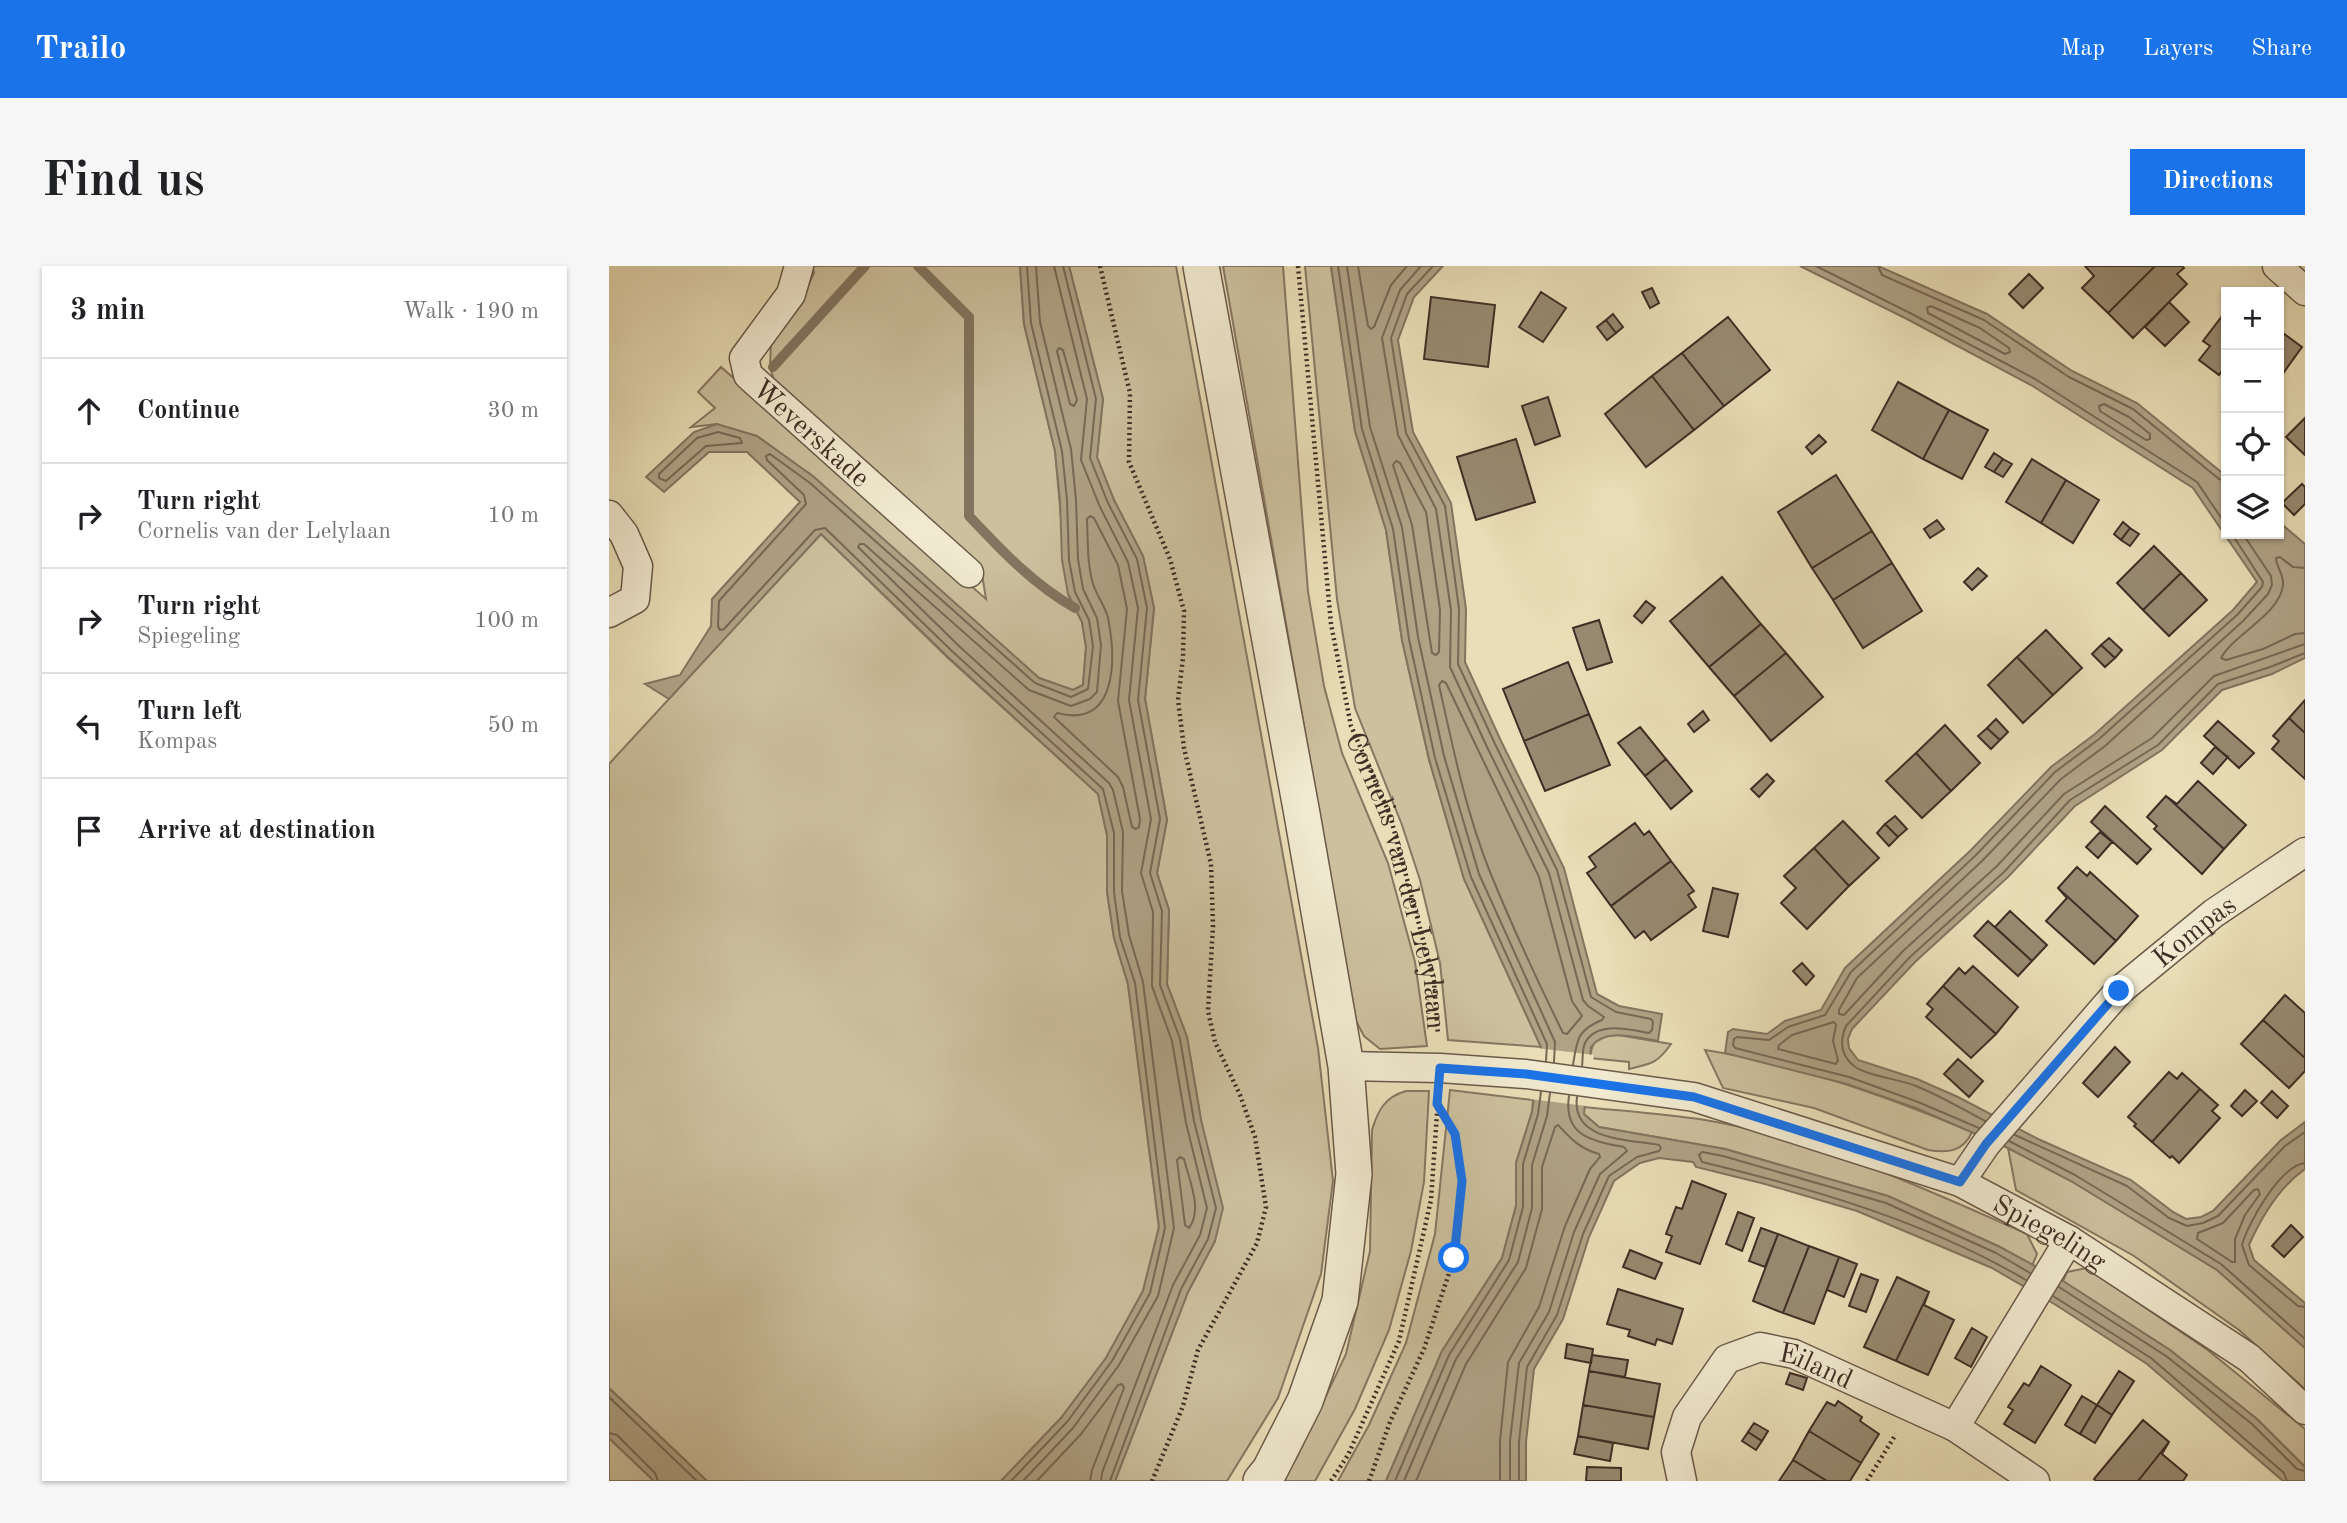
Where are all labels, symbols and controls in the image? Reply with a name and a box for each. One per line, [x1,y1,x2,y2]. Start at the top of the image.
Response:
text: Trailo [35,33,126,66]
text: Map [2061,37,2105,61]
text: Layers [2143,37,2213,61]
text: Share [2251,37,2312,61]
button: Directions [2130,149,2305,215]
text: Find us [42,158,205,207]
map controls [2221,287,2284,539]
button: + [2221,287,2284,350]
text: 3 min [70,296,145,326]
text: Walk · 190 m [403,300,539,323]
button: − [2221,350,2284,413]
street label: Weverskade [746,375,874,494]
icon: ahead [70,392,108,430]
text: Continue [137,398,240,424]
text: 30 m [488,399,539,422]
button: locate [2221,413,2284,476]
button: layers [2221,476,2284,539]
text: Turn right [137,489,260,515]
icon: right [70,497,108,535]
text: 10 m [488,504,539,527]
text: Cornelis van der Lelylaan [137,520,391,543]
text: Turn right [137,594,260,620]
icon: right [70,602,108,640]
text: 100 m [474,609,539,632]
text: Spiegeling [137,625,240,648]
text: Turn left [137,699,242,725]
icon: left [70,707,108,745]
text: 50 m [488,714,539,737]
street label: Cornelis van der Lelylaan [1339,729,1449,1030]
text: Kompas [137,730,217,753]
icon: arrive [70,812,108,850]
text: Arrive at destination [137,818,376,844]
street label: Kompas [2149,891,2242,974]
route end [2103,975,2134,1006]
street label: Spiegeling [1987,1191,2110,1277]
route start [1438,1242,1469,1273]
street label: Eiland [1776,1340,1856,1396]

